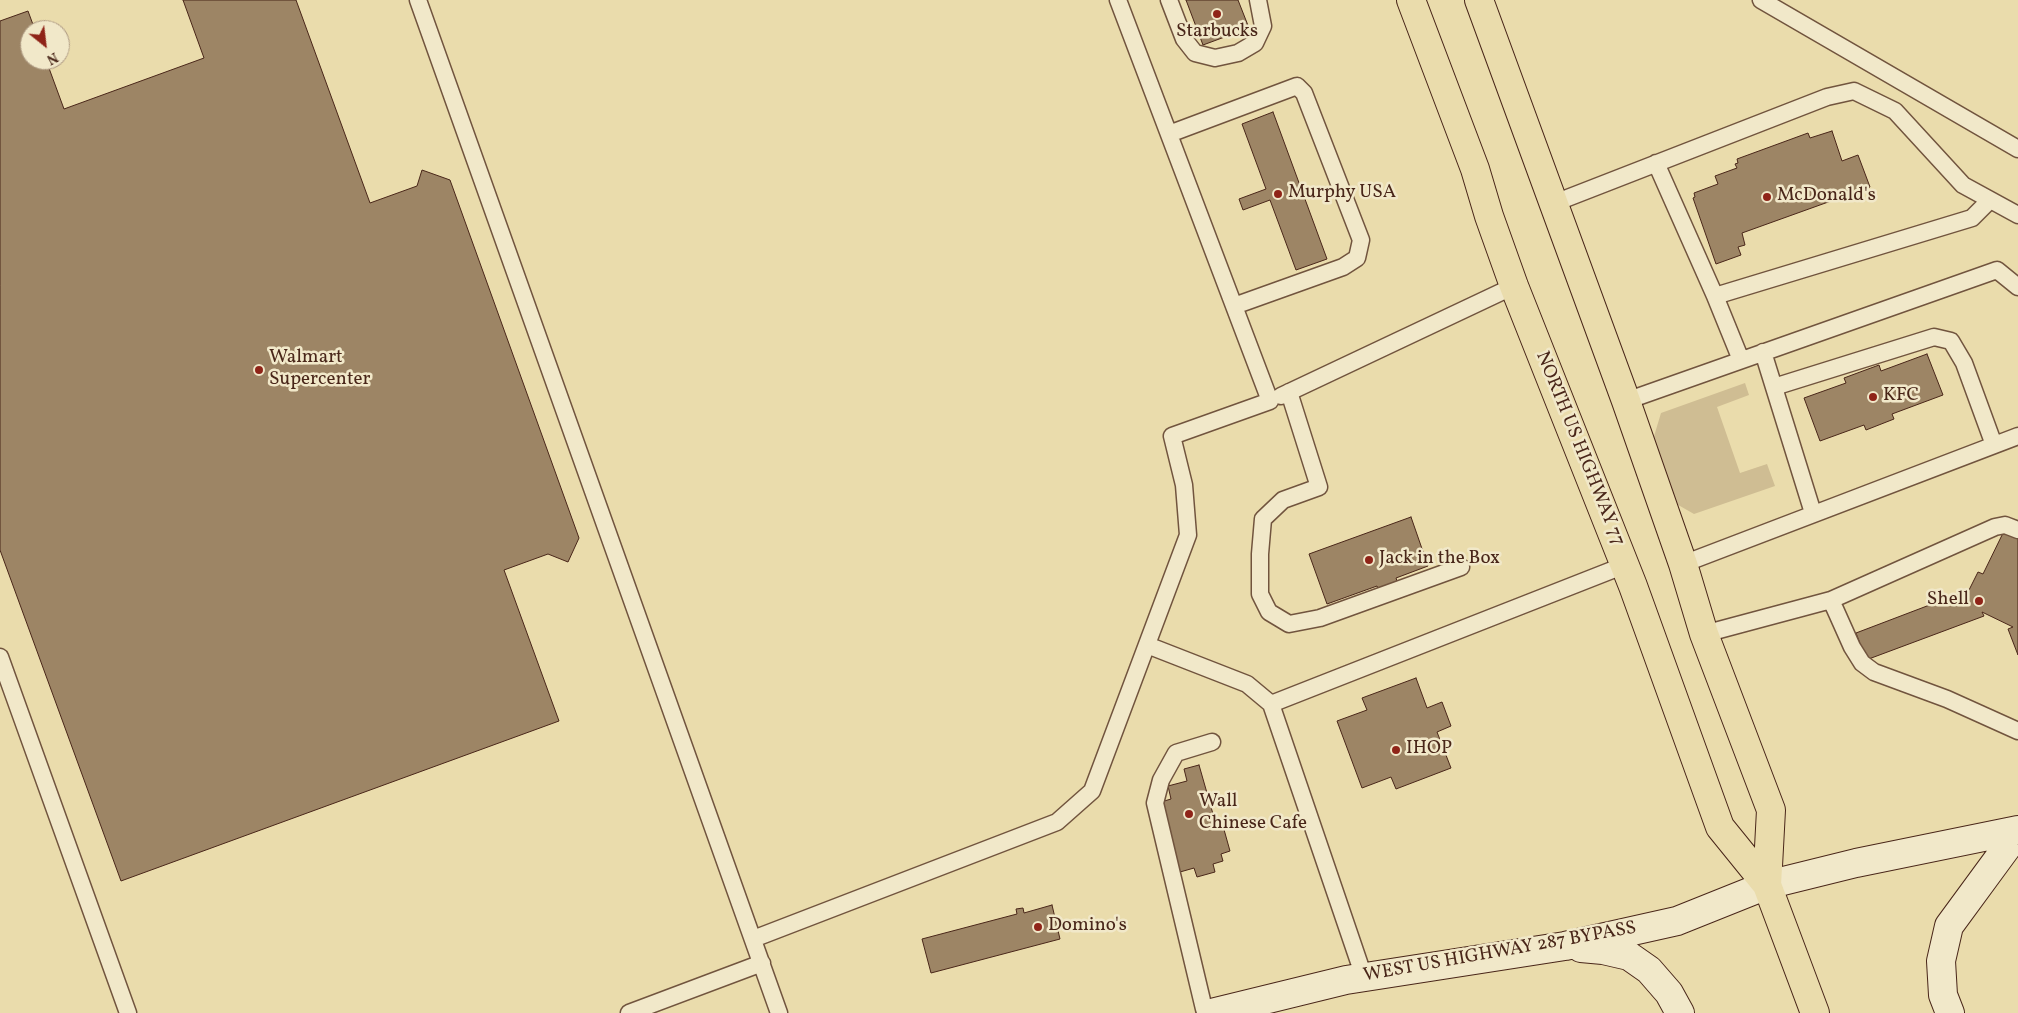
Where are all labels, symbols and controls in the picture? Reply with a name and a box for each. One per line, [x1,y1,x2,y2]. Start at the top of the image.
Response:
marker: Starbucks [1211,8,1223,20]
north arrow [20,20,70,70]
place label: Starbucks [1176,22,1258,44]
text: N [43,47,61,68]
place label: Murphy USA [1288,183,1396,205]
place label: McDonald's [1777,186,1876,208]
marker: Murphy USA [1272,188,1284,200]
marker: McDonald's [1761,191,1773,203]
place label: Walmart Supercenter [269,348,370,392]
street label: NORTH US HIGHWAY 77 [1529,348,1629,550]
marker: Walmart Supercenter [253,364,265,376]
place label: KFC [1883,386,1919,408]
marker: KFC [1867,391,1879,403]
place label: Jack in the Box [1379,549,1500,571]
marker: Jack in the Box [1363,554,1375,566]
place label: Shell [1927,590,1969,612]
marker: Shell [1973,595,1985,607]
place label: IHOP [1406,739,1452,761]
marker: IHOP [1390,744,1402,756]
place label: Wall Chinese Cafe [1199,792,1307,836]
marker: Wall Chinese Cafe [1183,808,1195,820]
place label: Domino's [1048,916,1127,938]
street label: WEST US HIGHWAY 287 BYPASS [1362,918,1638,988]
marker: Domino's [1032,921,1044,933]

